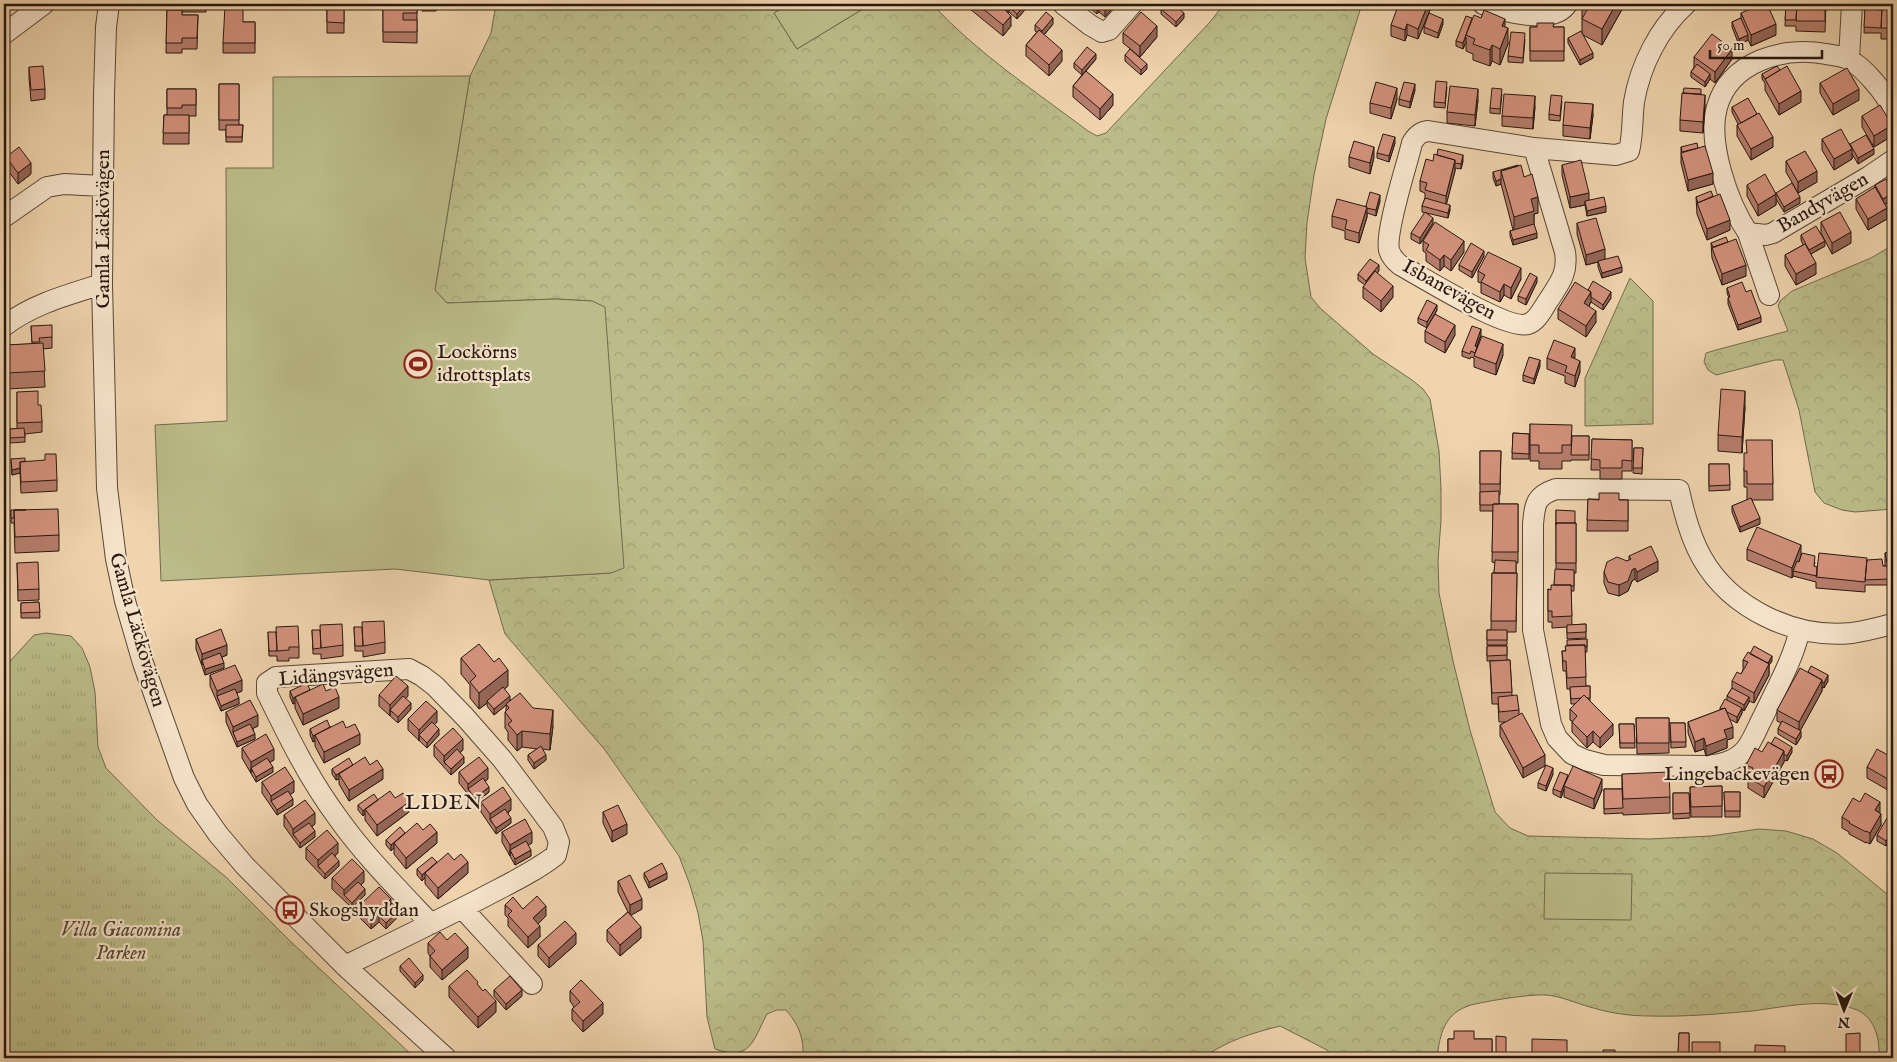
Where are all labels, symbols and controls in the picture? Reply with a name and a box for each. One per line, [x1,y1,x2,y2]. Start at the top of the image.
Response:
scale bar [1710,28,1822,60]
text: 50 m [1717,36,1745,55]
street label: Gamla Läckövägen [91,149,116,309]
street label: Bandyvägen [1773,167,1873,239]
street label: Isbanevägen [1398,254,1500,326]
place label: Lockörns idrottsplats [437,340,531,388]
sports icon: Lockörns idrottsplats [403,349,433,379]
street label: Gamla Läckövägen [103,550,171,710]
street label: Lidängsvägen [277,657,395,692]
bus stop icon: Lingebackevägen [1814,759,1844,789]
place label: Lingebackevägen [1664,762,1810,787]
district label: LIDEN [405,790,483,817]
bus stop icon: Skogshyddan [275,895,305,925]
place label: Skogshyddan [309,898,419,923]
park label: Villa Giacomina Parken [61,918,181,966]
north arrow [1820,984,1870,1034]
text: N [1838,1013,1851,1031]

